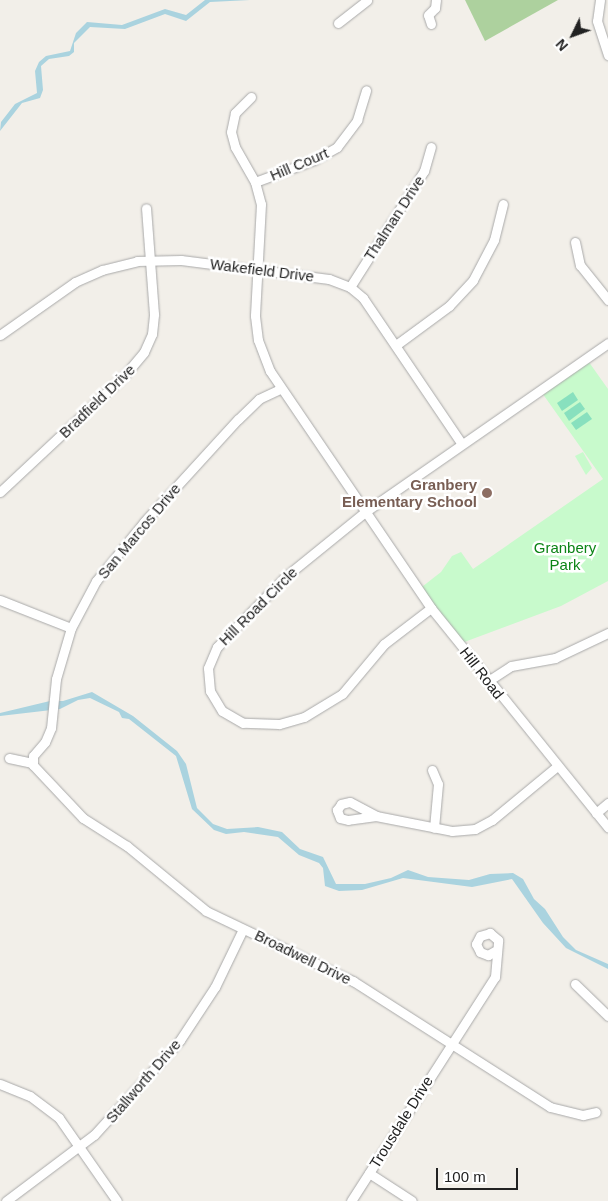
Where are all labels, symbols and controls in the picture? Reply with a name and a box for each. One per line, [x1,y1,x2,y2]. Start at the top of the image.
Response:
north arrow [548,10,598,60]
text: N [553,36,571,54]
street label: Hill Court [267,144,331,184]
street label: Thalman Drive [360,172,428,264]
street label: Wakefield Drive [209,255,315,285]
street label: Bradfield Drive [55,360,139,442]
place label: Granbery Elementary School [342,475,477,510]
street label: San Marcos Drive [94,480,184,582]
marker: Granbery Elementary School [481,487,493,499]
park label: Granbery Park [534,538,596,573]
street label: Hill Road Circle [215,563,301,649]
street label: Hill Road [456,643,508,703]
street label: Broadwell Drive [252,926,354,988]
street label: Stallworth Drive [102,1035,184,1127]
street label: Trousdale Drive [365,1073,437,1171]
scale bar [438,1158,520,1190]
text: 100 m [444,1168,486,1185]

